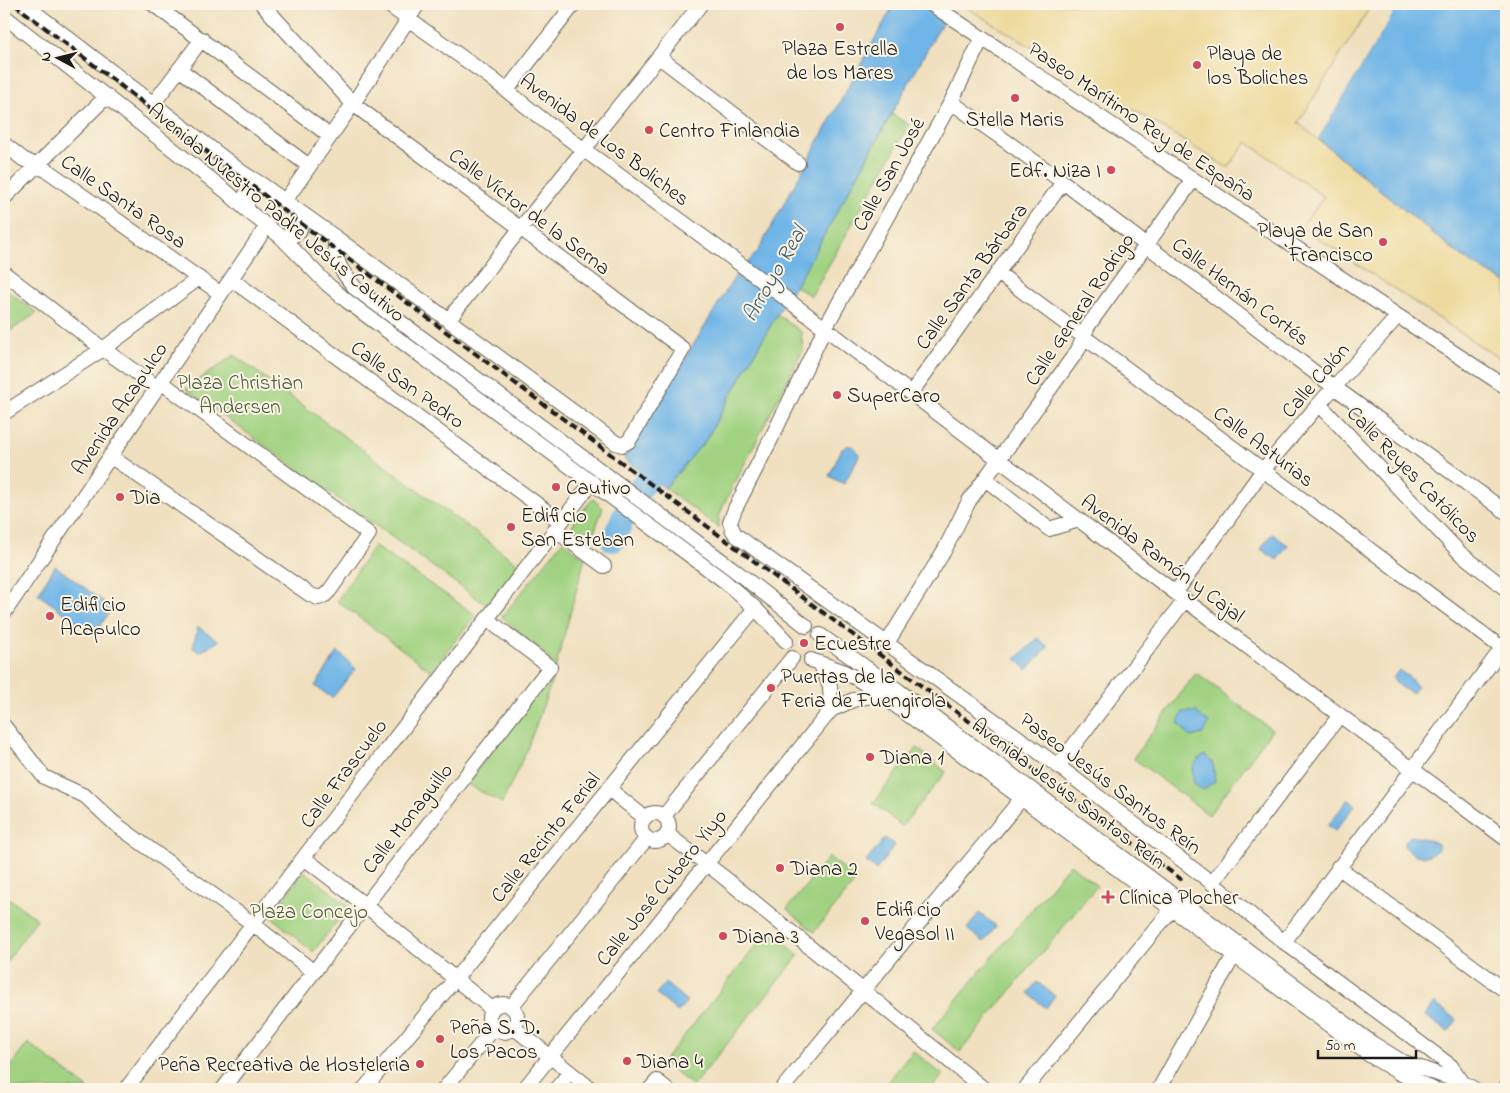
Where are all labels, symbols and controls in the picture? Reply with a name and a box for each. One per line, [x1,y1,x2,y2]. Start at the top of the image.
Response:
marker: Plaza Estrella de los Mares [834,21,846,33]
north arrow [32,32,82,82]
place label: Plaza Estrella de los Mares [782,35,898,89]
street label: Paseo Marítimo Rey de España [1020,35,1261,212]
place label: Playa de los Boliches [1207,40,1309,94]
text: N [36,51,58,63]
marker: Playa de los Boliches [1191,59,1203,71]
street label: Avenida de Los Boliches [513,67,695,215]
marker: Stella Maris [1009,92,1021,104]
street label: Avenida Nuestro Padre Jesús Cautivo [141,97,411,330]
place label: Stella Maris [966,106,1064,136]
street label: Calle San José [846,112,934,237]
place label: Centro Finlandia [659,117,800,147]
marker: Centro Finlandia [643,124,655,136]
street label: Calle Víctor de la Serna [441,142,616,284]
street label: Calle Santa Rosa [54,148,192,257]
place label: Edf. Niza I [1009,157,1101,187]
marker: Edf. Niza I [1105,164,1117,176]
street label: Calle Santa Bárbara [909,198,1036,357]
place label: Playa de San Francisco [1257,217,1373,271]
water label: Arroyo Real [735,219,817,328]
street label: Calle General Rodrigo [1018,228,1145,394]
street label: Calle Hernán Cortés [1165,231,1315,354]
marker: Playa de San Francisco [1377,236,1389,248]
street label: Calle San Pedro [344,334,470,437]
street label: Avenida Acapulco [65,337,176,481]
street label: Calle Colón [1275,337,1358,426]
park label: Plaza Christian Andersen [177,369,303,423]
place label: SuperCaro [847,382,940,412]
marker: SuperCaro [831,389,843,401]
street label: Calle Asturias [1206,400,1320,496]
street label: Calle Reyes Católicos [1337,400,1486,552]
place label: Cautivo [566,474,631,504]
marker: Cautivo [550,481,562,493]
place label: Dia [129,484,161,514]
street label: Avenida Ramón y Cajal [1072,488,1250,633]
marker: Dia [114,491,126,503]
place label: Edificio San Esteban [521,502,634,556]
marker: Edificio San Esteban [505,521,517,533]
place label: Edificio Acapulco [60,591,141,645]
marker: Edificio Acapulco [44,610,56,622]
place label: Ecuestre [814,630,892,660]
marker: Ecuestre [798,637,810,649]
place label: Puertas de la Feria de Fuengirola [780,663,946,719]
marker: Puertas de la Feria de Fuengirola [765,682,777,694]
street label: Paseo Jesús Santos Reín [1013,706,1207,863]
street label: Avenida Jesús Santos Reín [964,712,1171,878]
street label: Calle Frascuelo [293,713,396,835]
place label: Diana 1 [879,744,944,774]
marker: Diana 1 [864,751,876,763]
street label: Calle Monaguillo [356,757,463,882]
street label: Calle Recinto Ferial [484,766,609,910]
street label: Calle José Cubero Yiyo [590,803,737,974]
place label: Diana 2 [789,855,858,885]
marker: Diana 2 [774,862,786,874]
place label: Clínica Plocher [1119,884,1239,914]
marker: Clínica Plocher [1101,890,1115,904]
place label: Edificio Vegasol II [874,896,955,952]
park label: Plaza Concejo [250,898,368,928]
marker: Edificio Vegasol II [859,915,871,927]
place label: Diana 3 [732,923,799,953]
marker: Diana 3 [717,930,729,942]
place label: Peña S. D. Los Pacos [450,1014,540,1068]
scale bar [1318,1028,1415,1060]
marker: Peña S. D. Los Pacos [434,1033,446,1045]
text: 50 m [1325,1035,1356,1057]
place label: Diana 4 [636,1048,703,1078]
place label: Peña Recreativa de Hosteleria [158,1051,410,1081]
marker: Diana 4 [621,1055,633,1067]
marker: Peña Recreativa de Hosteleria [414,1058,426,1070]

